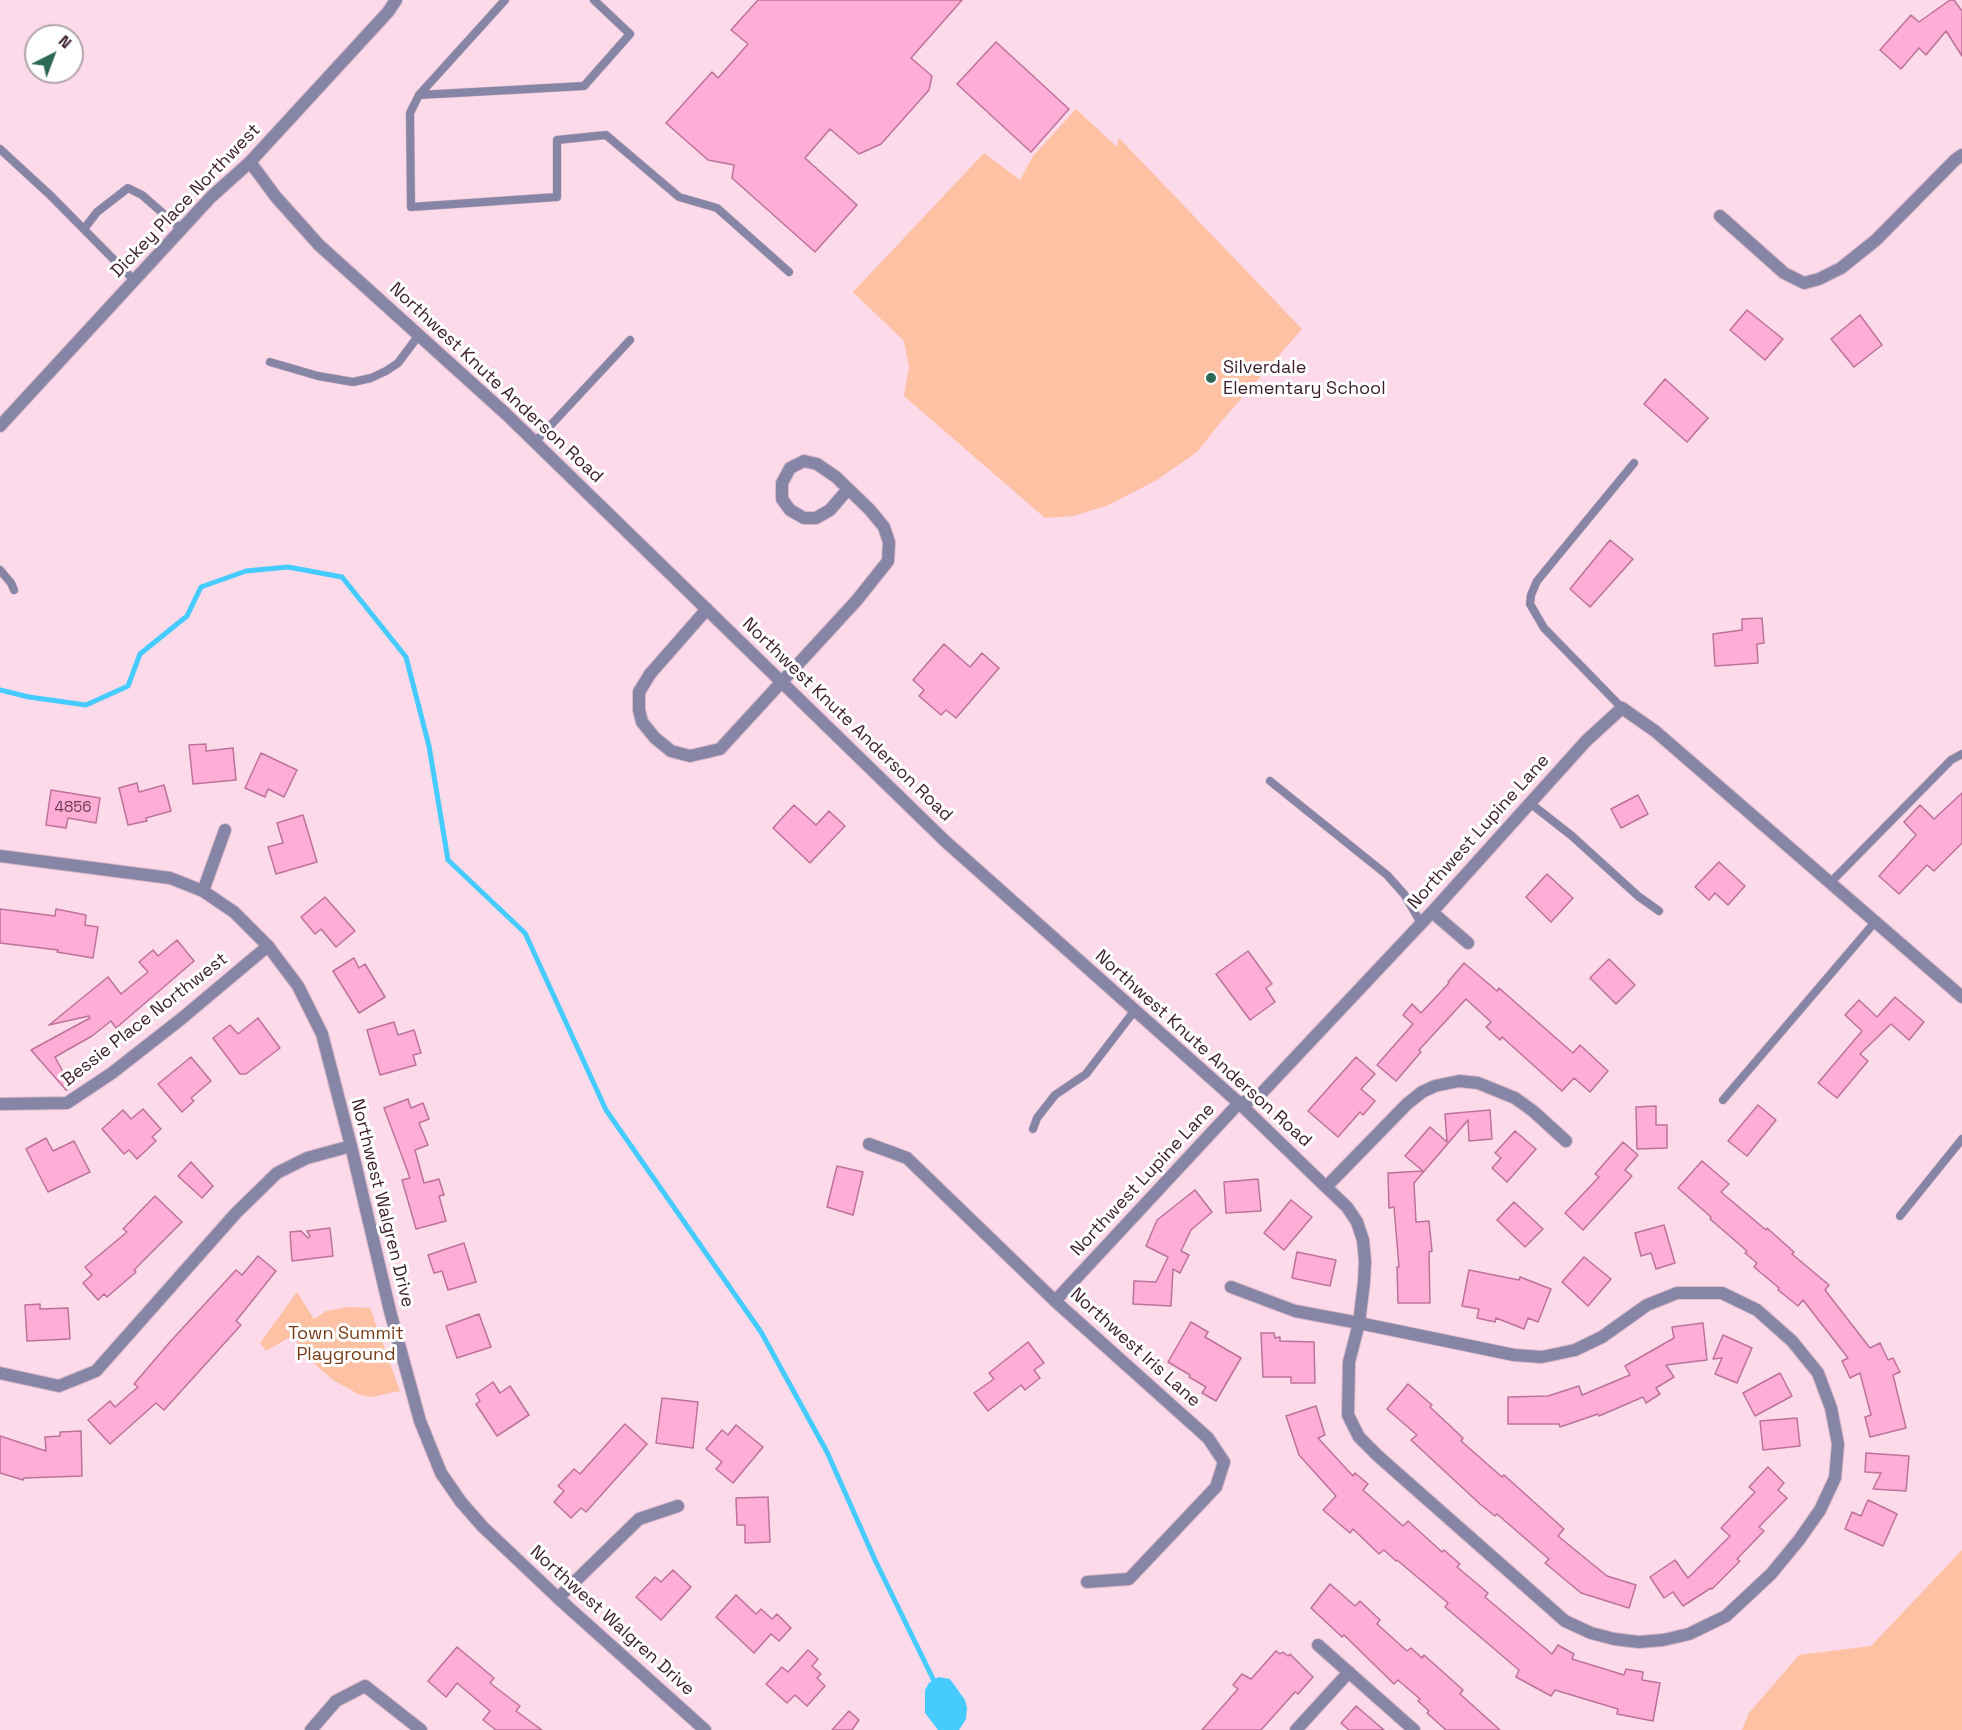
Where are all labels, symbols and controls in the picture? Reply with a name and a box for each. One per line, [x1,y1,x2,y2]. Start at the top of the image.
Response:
north arrow [24,24,84,84]
text: N [54,30,76,53]
street label: Dickey Place Northwest [107,120,265,282]
street label: Northwest Knute Anderson Road [385,278,607,488]
place label: Silverdale Elementary School [1223,357,1386,400]
marker: Silverdale Elementary School [1204,371,1218,385]
street label: Northwest Knute Anderson Road [737,614,957,826]
street label: Northwest Lupine Lane [1404,750,1554,914]
house number: 4856 [55,799,91,817]
street label: Northwest Knute Anderson Road [1090,946,1316,1152]
street label: Bessie Place Northwest [58,949,232,1091]
street label: Northwest Walgren Drive [346,1097,418,1309]
street label: Northwest Lupine Lane [1067,1099,1219,1261]
street label: Northwest Iris Lane [1065,1284,1205,1412]
park label: Town Summit Playground [288,1323,404,1366]
street label: Northwest Walgren Drive [525,1541,699,1701]

